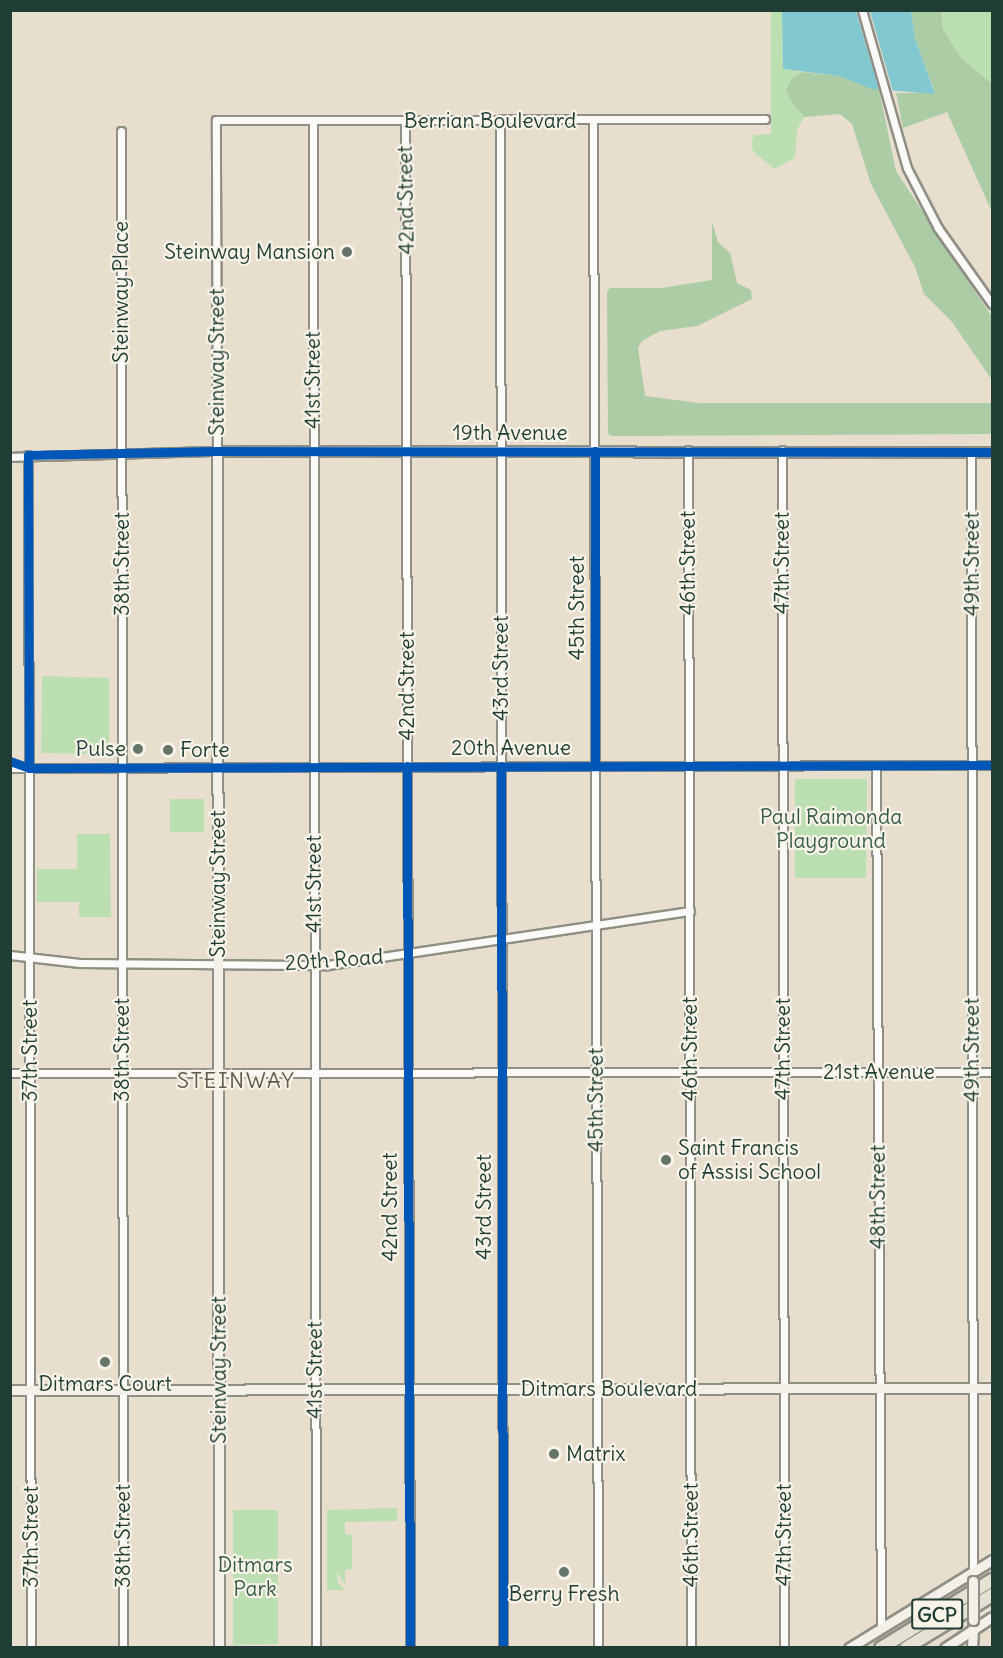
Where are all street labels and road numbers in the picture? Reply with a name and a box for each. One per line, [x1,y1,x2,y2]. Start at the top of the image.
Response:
street label: Berrian Boulevard [404,108,576,134]
street label: 42nd Street [392,145,420,255]
street label: Steinway Place [108,221,134,363]
street label: Steinway Street [204,288,230,436]
street label: 41st Street [300,331,326,429]
street label: 19th Avenue [453,420,567,446]
street label: 46th Street [675,511,701,615]
street label: 38th Street [109,512,135,616]
street label: 47th Street [769,512,795,614]
street label: 49th Street [959,512,985,616]
street label: 45th Street [564,556,590,660]
street label: 43rd Street [488,615,514,721]
street label: 42nd Street [394,631,420,741]
street label: 20th Avenue [451,735,571,761]
street label: Steinway Street [205,810,231,958]
street label: 41st Street [301,835,327,933]
street label: 20th Road [284,944,384,976]
street label: 46th Street [677,997,703,1101]
street label: 38th Street [109,998,135,1102]
street label: 47th Street [770,998,796,1100]
street label: 49th Street [959,998,985,1102]
street label: 37th Street [17,1000,43,1102]
street label: 45th Street [583,1048,609,1152]
street label: 21st Avenue [823,1059,935,1085]
street label: 48th Street [865,1145,891,1249]
street label: 42nd Street [377,1152,403,1262]
street label: 43rd Street [471,1154,497,1260]
street label: Steinway Street [206,1296,232,1444]
street label: 41st Street [302,1321,328,1419]
street label: Ditmars Boulevard [521,1376,697,1402]
street label: 46th Street [678,1483,704,1587]
street label: 38th Street [110,1484,136,1588]
street label: 47th Street [771,1484,797,1586]
street label: 37th Street [18,1486,44,1588]
road number: GCP [910,1597,964,1631]

